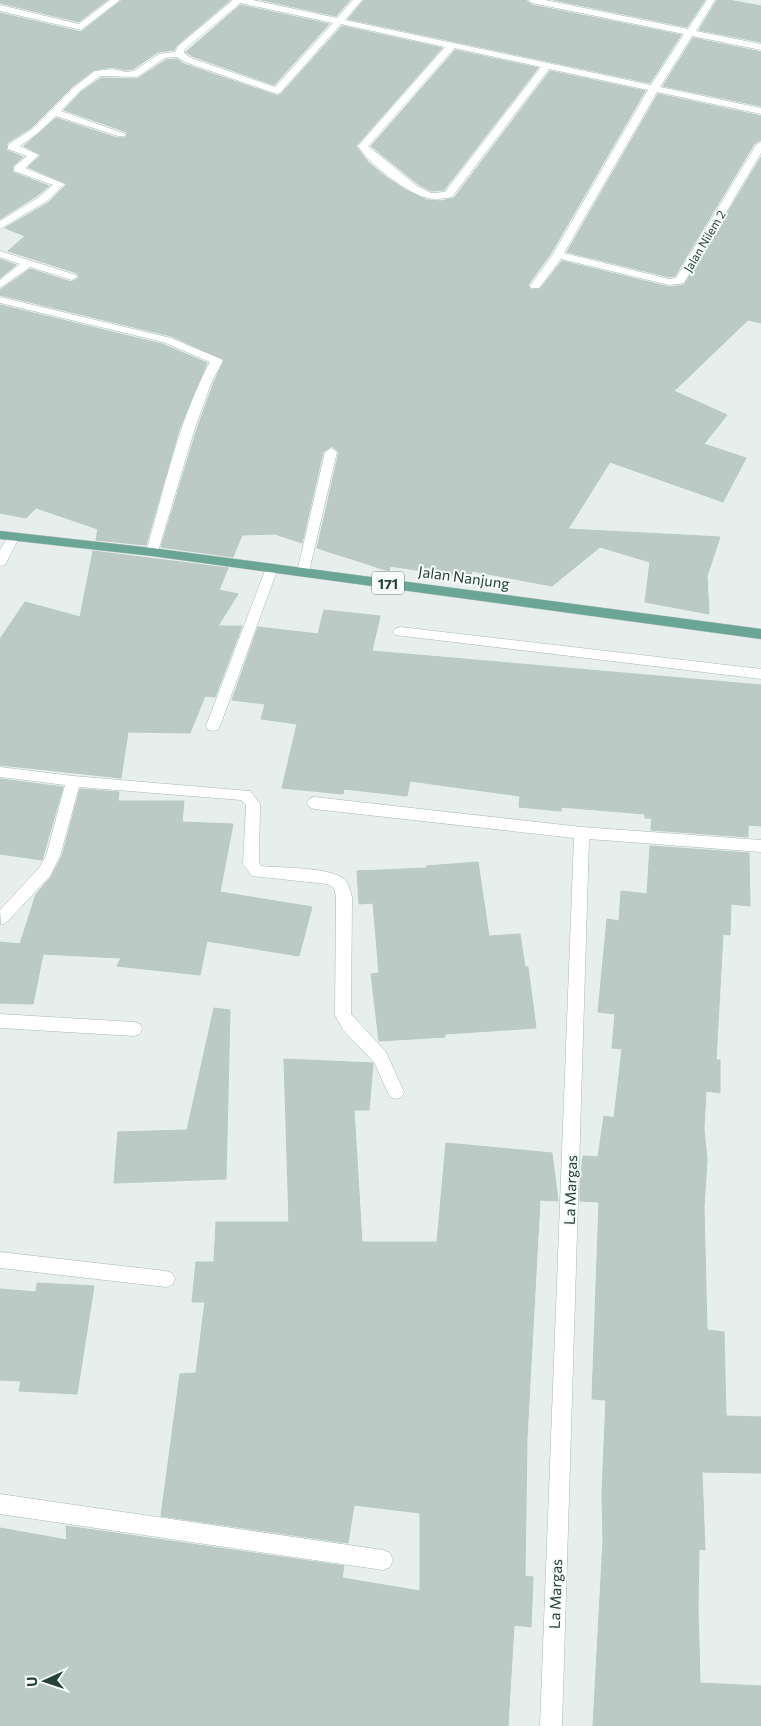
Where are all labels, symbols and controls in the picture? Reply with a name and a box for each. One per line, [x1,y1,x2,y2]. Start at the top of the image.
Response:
street label: Jalan Nilem 2 [680,207,729,275]
street label: Jalan Nanjung [417,562,511,592]
road number: 171 [372,572,404,594]
street label: La Margas [560,1155,580,1225]
street label: La Margas [545,1559,565,1629]
north arrow [20,1656,70,1706]
text: U [23,1676,40,1687]

